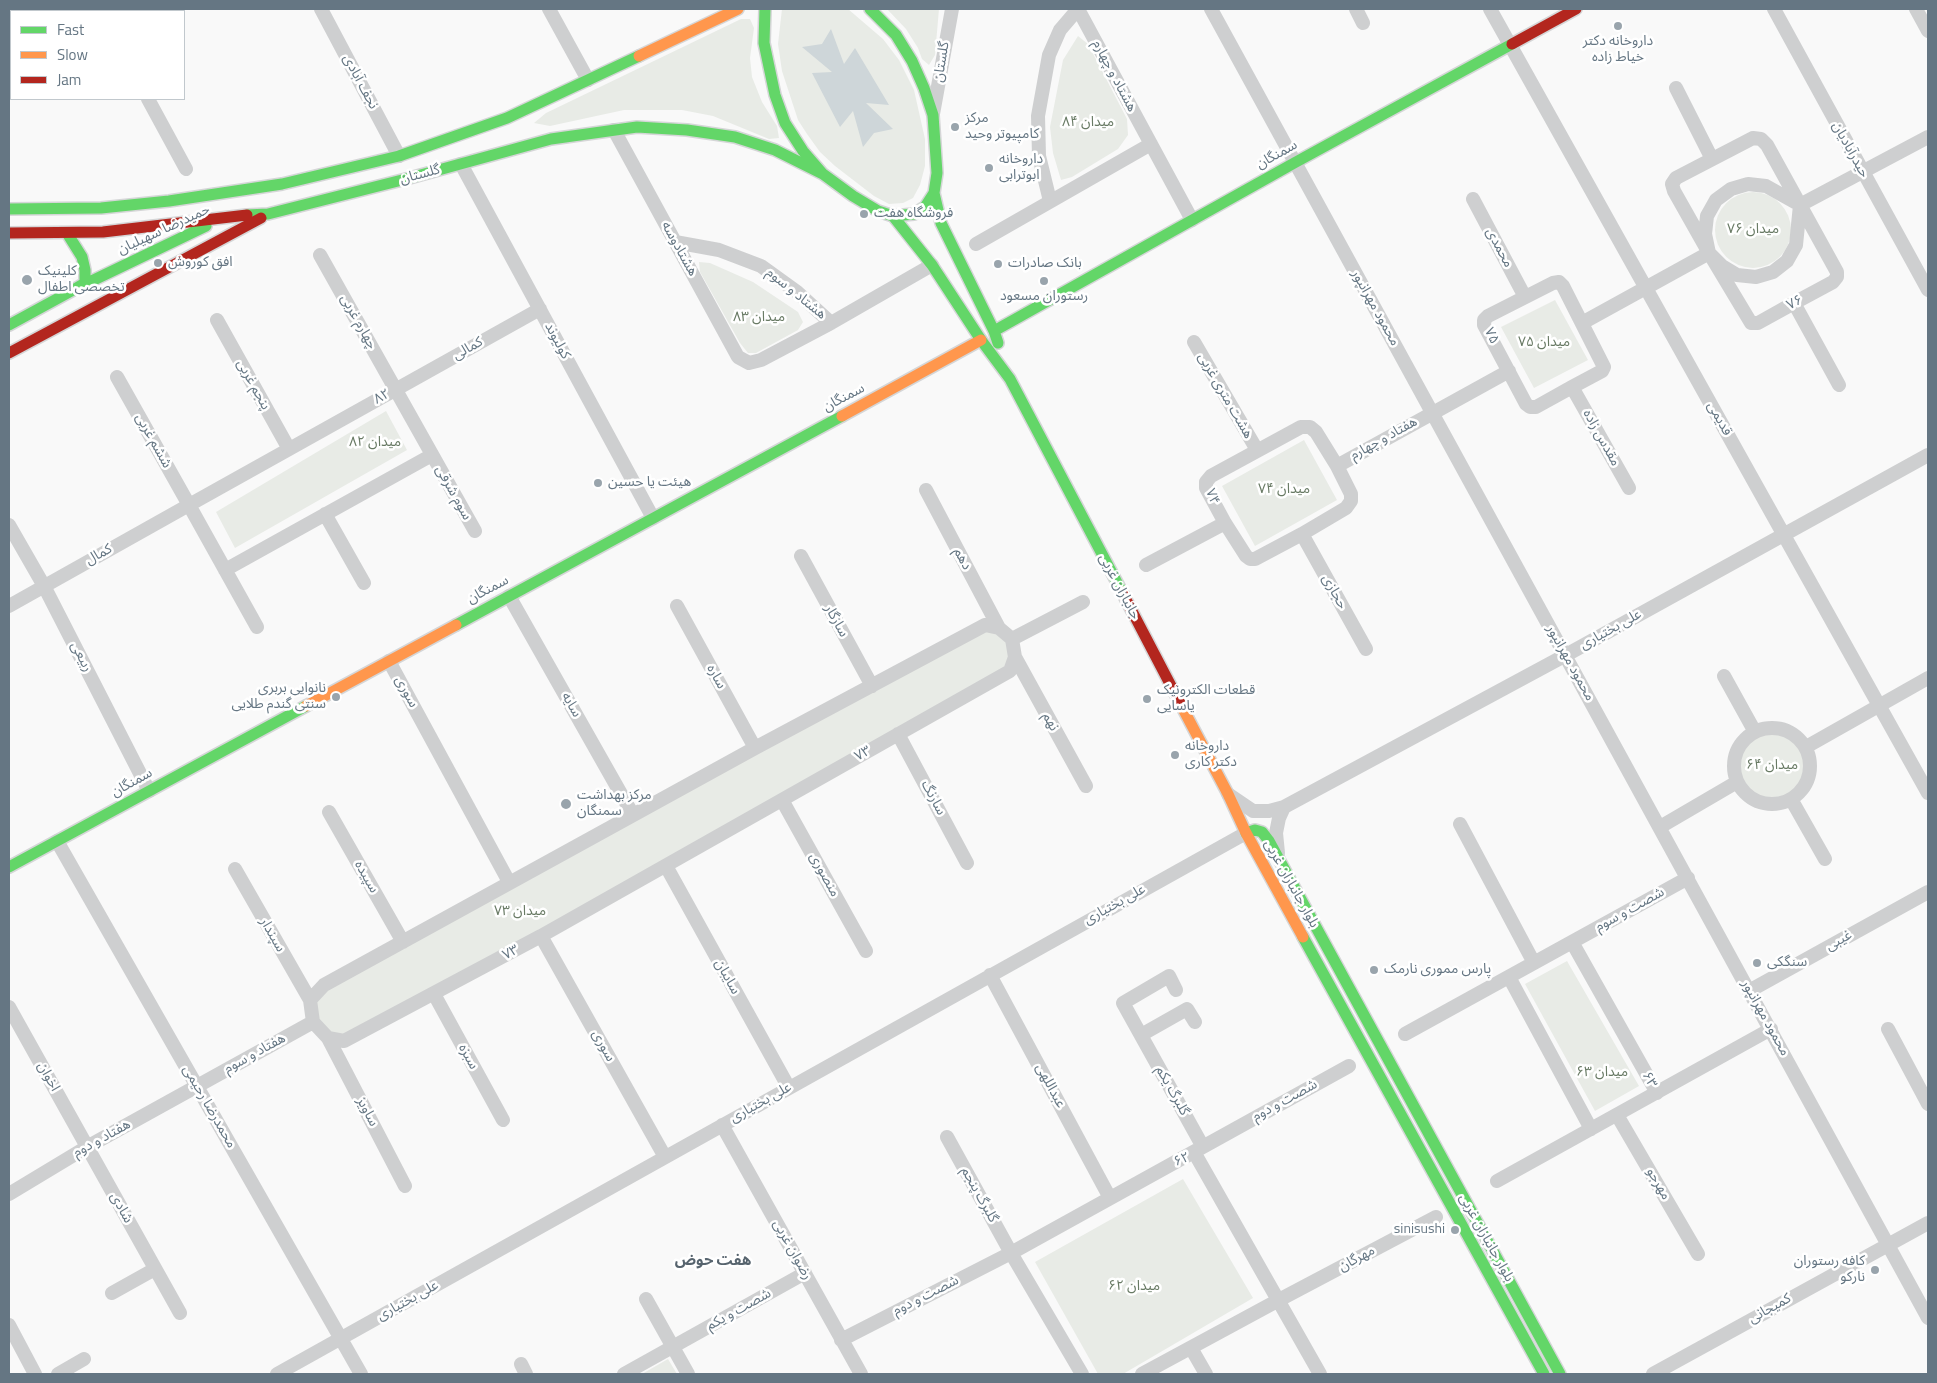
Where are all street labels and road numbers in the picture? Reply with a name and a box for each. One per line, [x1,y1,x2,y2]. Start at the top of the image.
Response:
street label: هشتاد و چهارم [1088,37,1140,115]
street label: گلستان [931,41,953,83]
street label: نجف آبادی [339,52,381,112]
street label: حیدرآبادیان [1828,119,1872,181]
street label: سمنگان [1253,137,1301,173]
street label: گلستان [398,162,442,188]
street label: حمیدرضا سهیلیان [115,201,213,259]
street label: هشتادوسه [657,219,701,279]
street label: محمدی [1482,225,1516,271]
street label: هشتاد و سوم [762,265,830,323]
street label: محمود مهرانپور [1347,267,1403,349]
street label: چهارم غربی [336,292,380,352]
street label: ۷۶ [1784,292,1806,314]
street label: کولیوند [540,320,574,362]
street label: ۷۵ [1480,325,1502,347]
street label: کمالی [450,334,486,364]
street label: هشت متری غربی [1194,350,1256,442]
street label: پنجم غربی [232,357,274,413]
street label: سمنگان [820,380,868,416]
street label: ۸۲ [371,386,393,408]
street label: قدیمی [1703,399,1735,439]
street label: مقدس زاده [1579,407,1623,469]
street label: ششم غربی [131,411,175,471]
street label: هفتاد و چهارم [1348,414,1420,464]
street label: سوم شرقی [431,463,475,523]
street label: ۷۴ [1201,486,1223,508]
street label: کمال [83,541,115,569]
street label: دهم [949,545,975,573]
street label: جانبازان غربی [1095,551,1143,623]
street label: سمنگان [464,572,512,608]
street label: حجازی [1318,572,1350,612]
street label: سازگار [820,602,852,640]
street label: علی بختیاری [1577,606,1645,654]
street label: محمود مهرانپور [1542,622,1598,704]
street label: ربیعی [66,639,96,675]
street label: ساره [703,662,729,692]
street label: سوری [391,673,421,711]
street label: سایه [557,690,585,720]
street label: نهم [1038,710,1062,734]
street label: ۷۳ [852,743,874,765]
street label: سمنگان [108,765,156,801]
street label: سارنگ [917,778,949,818]
street label: بلوار جانبازان غربی [1260,837,1322,931]
street label: منصوری [805,850,843,900]
street label: سپیده [350,858,382,896]
street label: علی بختیاری [1081,881,1149,929]
street label: شصت و سوم [1593,884,1667,936]
street label: سپندار [255,915,289,955]
street label: غیبی [1823,927,1855,955]
street label: ۷۳ [500,942,522,964]
street label: سایبان [711,956,743,998]
street label: محمود مهرانپور [1737,977,1793,1059]
street label: سوری [588,1027,618,1065]
street label: هفتاد و سوم [221,1030,289,1078]
street label: سبزه [454,1041,482,1073]
street label: اخوان [33,1059,63,1095]
street label: عبداللهی [1031,1061,1069,1111]
street label: محمدرضا رحیمی [179,1063,239,1151]
street label: گلبرگ یکم [1151,1063,1193,1119]
street label: ۶۳ [1638,1069,1660,1091]
street label: شصت و دوم [1250,1076,1320,1126]
street label: علی بختیاری [727,1079,795,1127]
street label: ساویز [352,1094,382,1130]
street label: هفتاد و دوم [70,1116,134,1162]
street label: ۶۲ [1171,1149,1193,1171]
street label: گلبرگ پنجم [957,1164,1001,1226]
street label: مهرجو [1642,1165,1674,1203]
street label: شادی [106,1190,136,1226]
street label: بلوار جانبازان غربی [1455,1191,1517,1285]
street label: رضوان غربی [769,1217,815,1283]
street label: مهرگان [1336,1242,1378,1276]
street label: شصت و دوم [890,1272,962,1320]
street label: علی بختیاری [374,1277,442,1325]
street label: شصت و یکم [704,1285,774,1335]
street label: کمیجانی [1746,1290,1794,1328]

